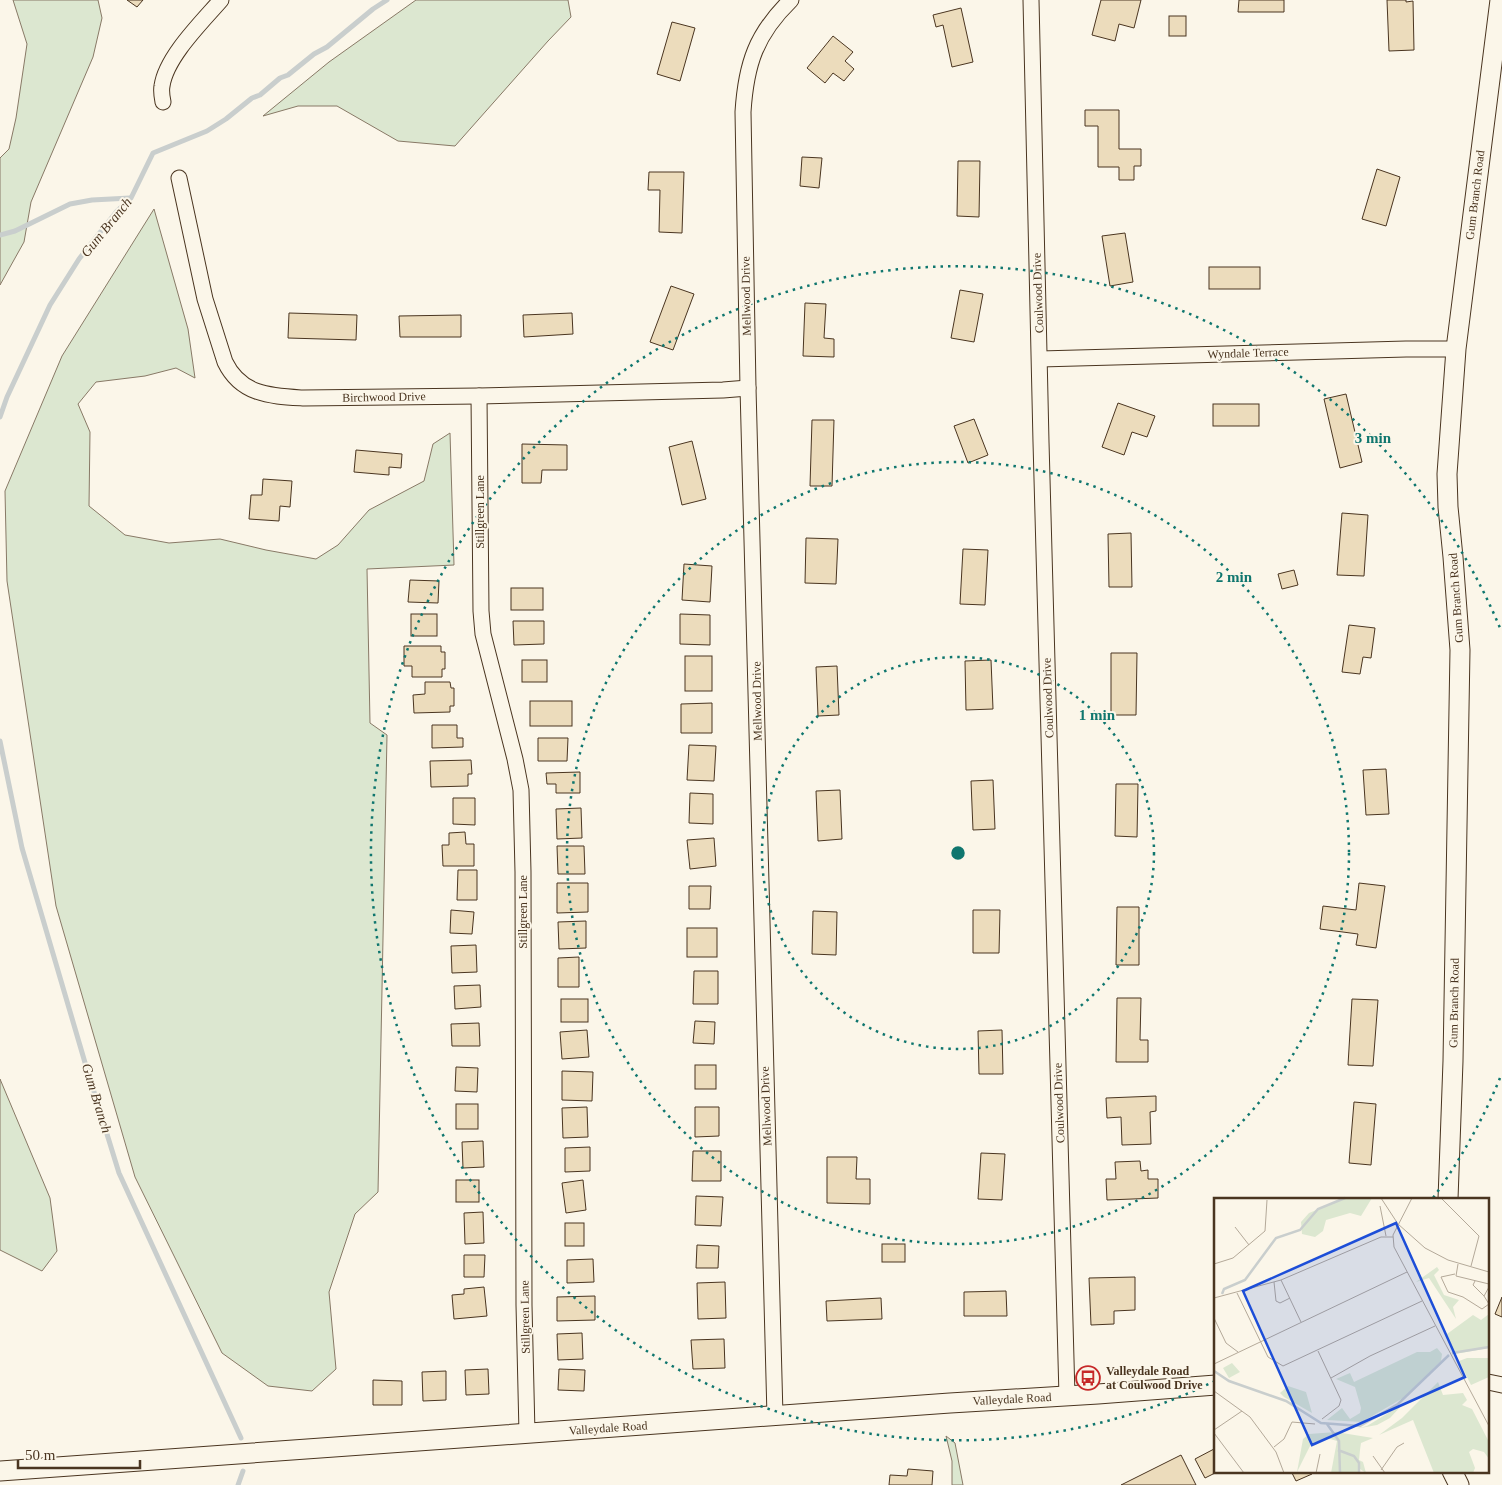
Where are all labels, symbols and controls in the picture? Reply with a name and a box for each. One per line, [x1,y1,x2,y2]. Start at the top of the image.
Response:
street label: Gum Branch Road [1463,149,1487,241]
water label: Gum Branch [78,195,135,260]
street label: Coulwood Drive [1030,253,1046,333]
street label: Mellwood Drive [738,256,754,336]
street label: Wyndale Terrace [1207,345,1289,361]
street label: Birchwood Drive [342,389,426,405]
text: 3 min [1355,430,1392,446]
street label: Stillgreen Lane [473,475,487,549]
street label: Gum Branch Road [1446,553,1466,643]
text: 2 min [1216,569,1253,585]
street label: Coulwood Drive [1040,658,1056,738]
street label: Mellwood Drive [749,661,765,741]
text: 1 min [1079,707,1116,723]
centre of rings [949,844,967,862]
street label: Stillgreen Lane [516,875,530,949]
street label: Gum Branch Road [1446,958,1462,1048]
water label: Gum Branch [79,1062,114,1135]
street label: Coulwood Drive [1051,1063,1067,1143]
street label: Mellwood Drive [758,1066,774,1146]
inset map [1214,1198,1490,1472]
street label: Stillgreen Lane [517,1280,533,1354]
place label: Valleydale Road at Coulwood Drive [1106,1364,1203,1392]
bus stop icon: Valleydale Road at Coulwood Drive [1075,1365,1101,1391]
street label: Valleydale Road [972,1390,1052,1408]
street label: Valleydale Road [568,1418,648,1438]
scale bar [18,1438,140,1470]
text: 50 m [25,1447,56,1463]

